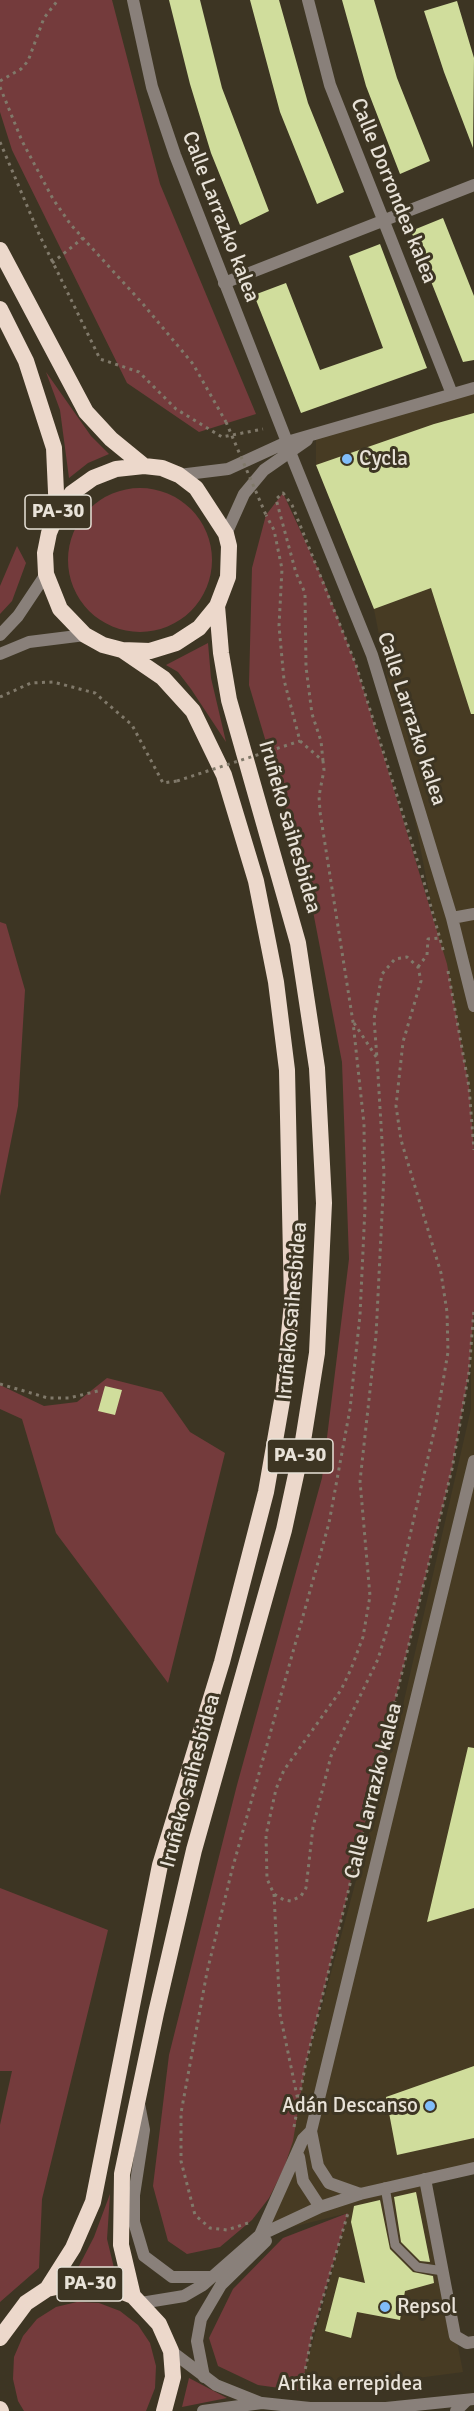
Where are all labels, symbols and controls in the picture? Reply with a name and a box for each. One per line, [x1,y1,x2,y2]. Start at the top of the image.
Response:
street label: Calle Dorrondea kalea [344,95,442,287]
street label: Calle Larrazko kalea [176,128,264,306]
place label: Cycla [359,446,408,472]
marker: Cycla [340,452,354,466]
road number: PA-30 [25,495,91,529]
street label: Calle Larrazko kalea [371,629,451,809]
street label: Iruñeko saihesbidea [252,738,326,916]
street label: Iruñeko saihesbidea [273,1221,313,1401]
road number: PA-30 [267,1439,333,1473]
street label: Iruñeko saihesbidea [156,1691,226,1871]
street label: Calle Larrazko kalea [340,1700,408,1882]
place label: Adán Descanso [282,2093,418,2119]
marker: Adán Descanso [423,2099,437,2113]
road number: PA-30 [57,2267,123,2301]
place label: Repsol [397,2294,457,2320]
marker: Repsol [378,2300,392,2314]
street label: Artika errepidea [277,2371,423,2397]

